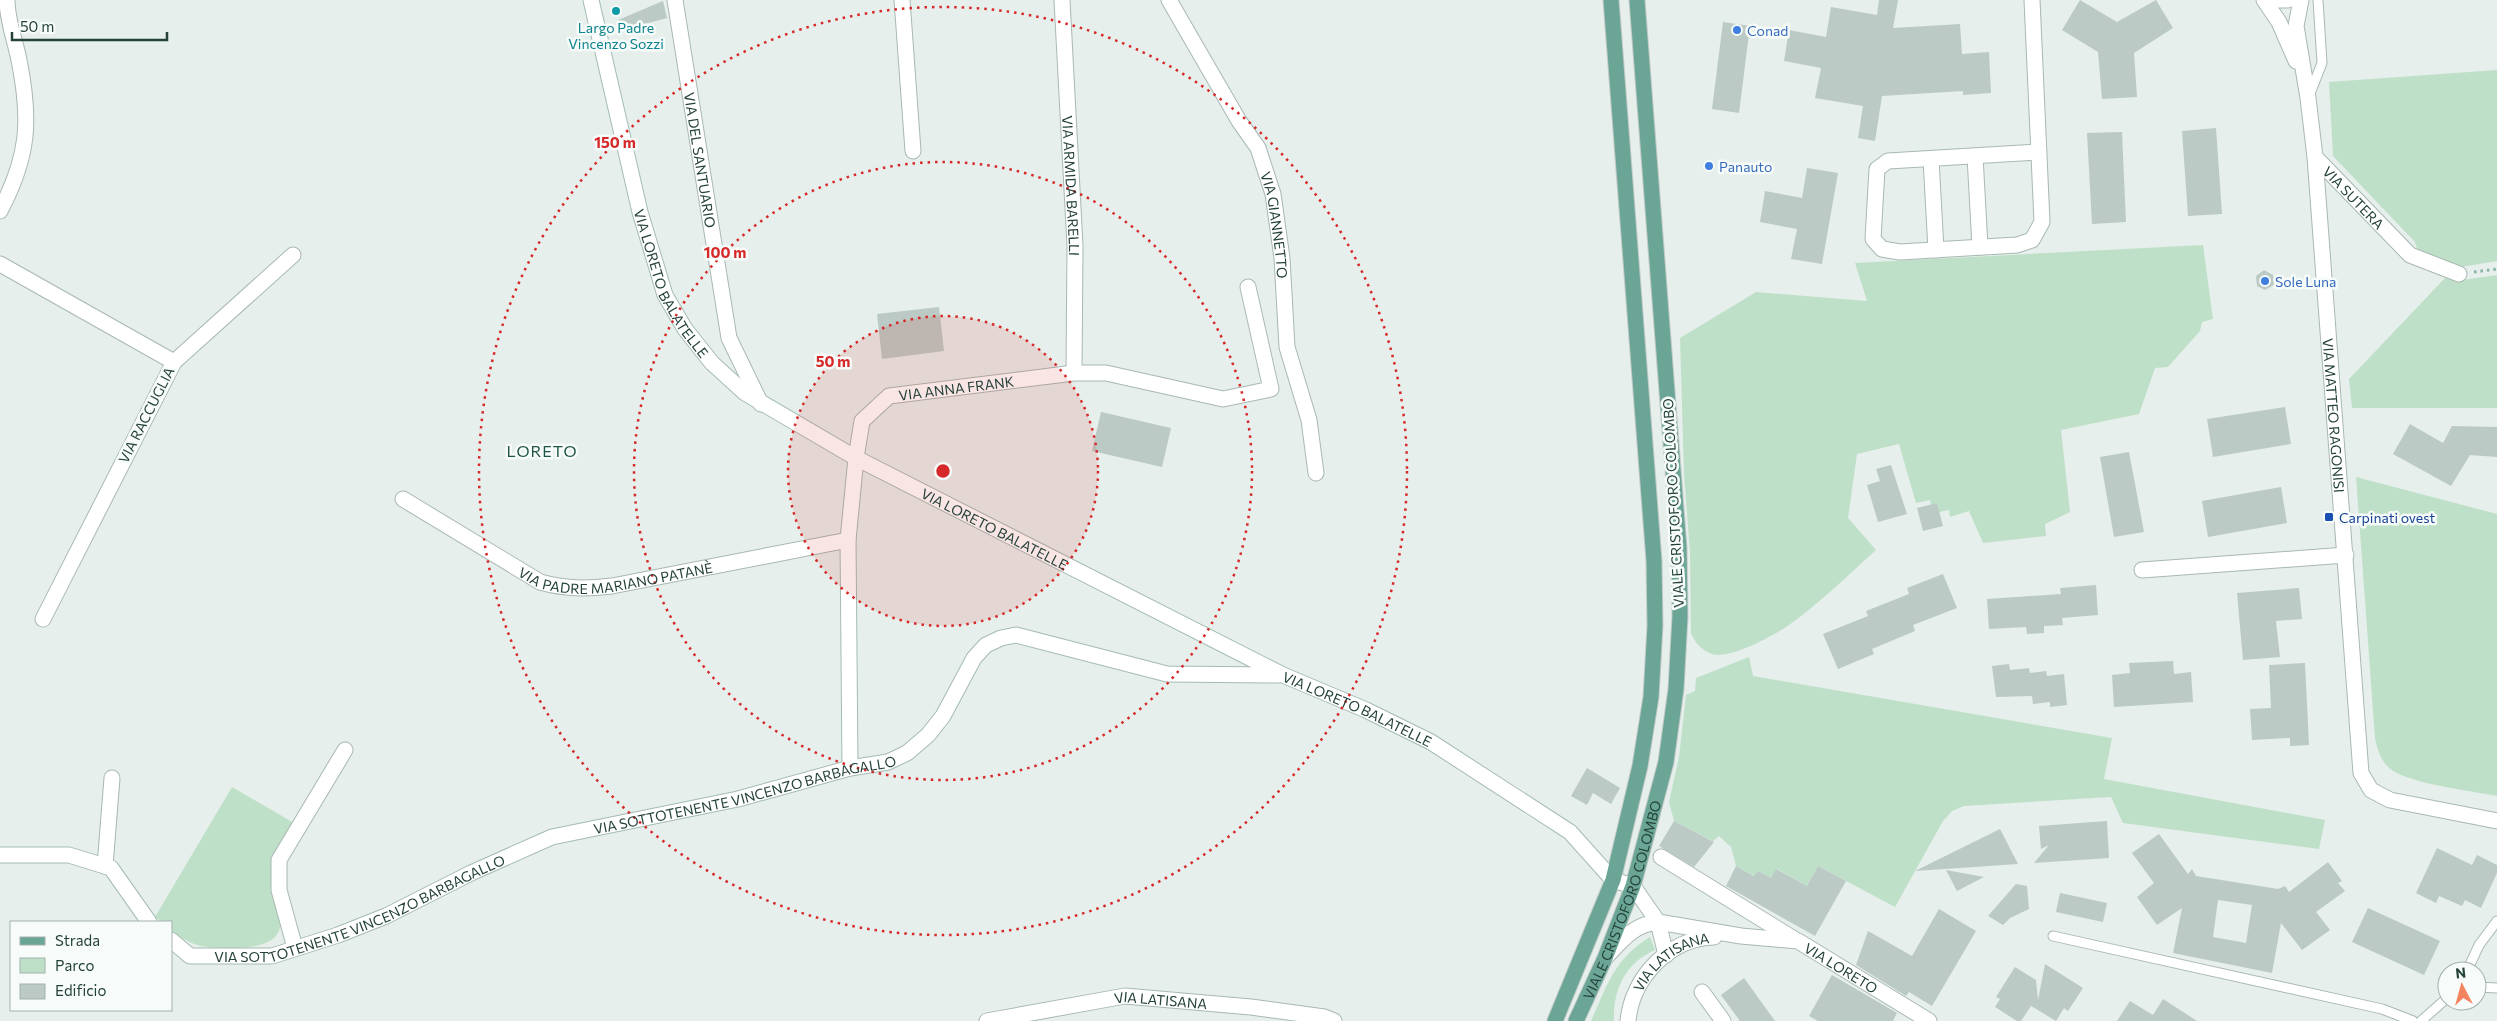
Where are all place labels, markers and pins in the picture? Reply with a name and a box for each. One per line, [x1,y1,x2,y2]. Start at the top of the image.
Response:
marker: Largo Padre Vincenzo Sozzi [610,5,622,17]
place label: Largo Padre Vincenzo Sozzi [568,19,664,52]
place label: Conad [1747,22,1788,39]
marker: Conad [1731,24,1743,36]
place label: Panauto [1719,158,1772,175]
marker: Panauto [1703,160,1715,172]
place label: Sole Luna [2275,273,2336,290]
marker: Sole Luna [2259,275,2271,287]
centre of rings [934,462,952,480]
place label: Carpinati ovest [2339,509,2436,526]
marker: Carpinati ovest [2323,511,2335,523]

